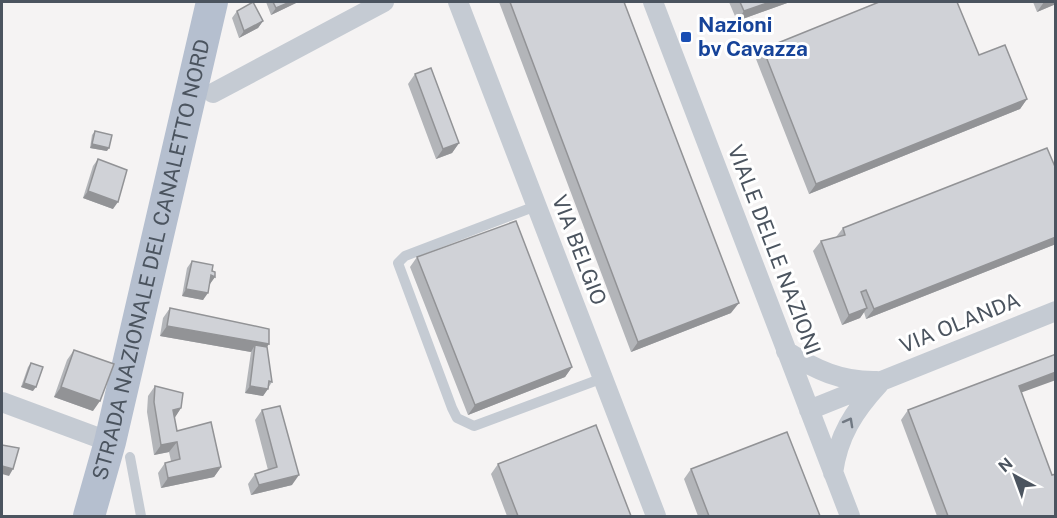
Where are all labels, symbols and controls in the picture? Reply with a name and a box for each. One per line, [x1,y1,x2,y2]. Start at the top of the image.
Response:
place label: Nazioni bv Cavazza [698,12,808,61]
marker: Nazioni bv Cavazza [679,30,693,44]
street label: STRADA NAZIONALE DEL CANALETTO NORD [87,36,215,483]
street label: VIALE DELLE NAZIONI [723,141,826,358]
street label: VIA BELGIO [547,191,612,308]
street label: VIA OLANDA [896,287,1024,358]
one-way arrow [842,418,853,428]
north arrow [985,446,1045,506]
text: N [995,454,1016,476]

